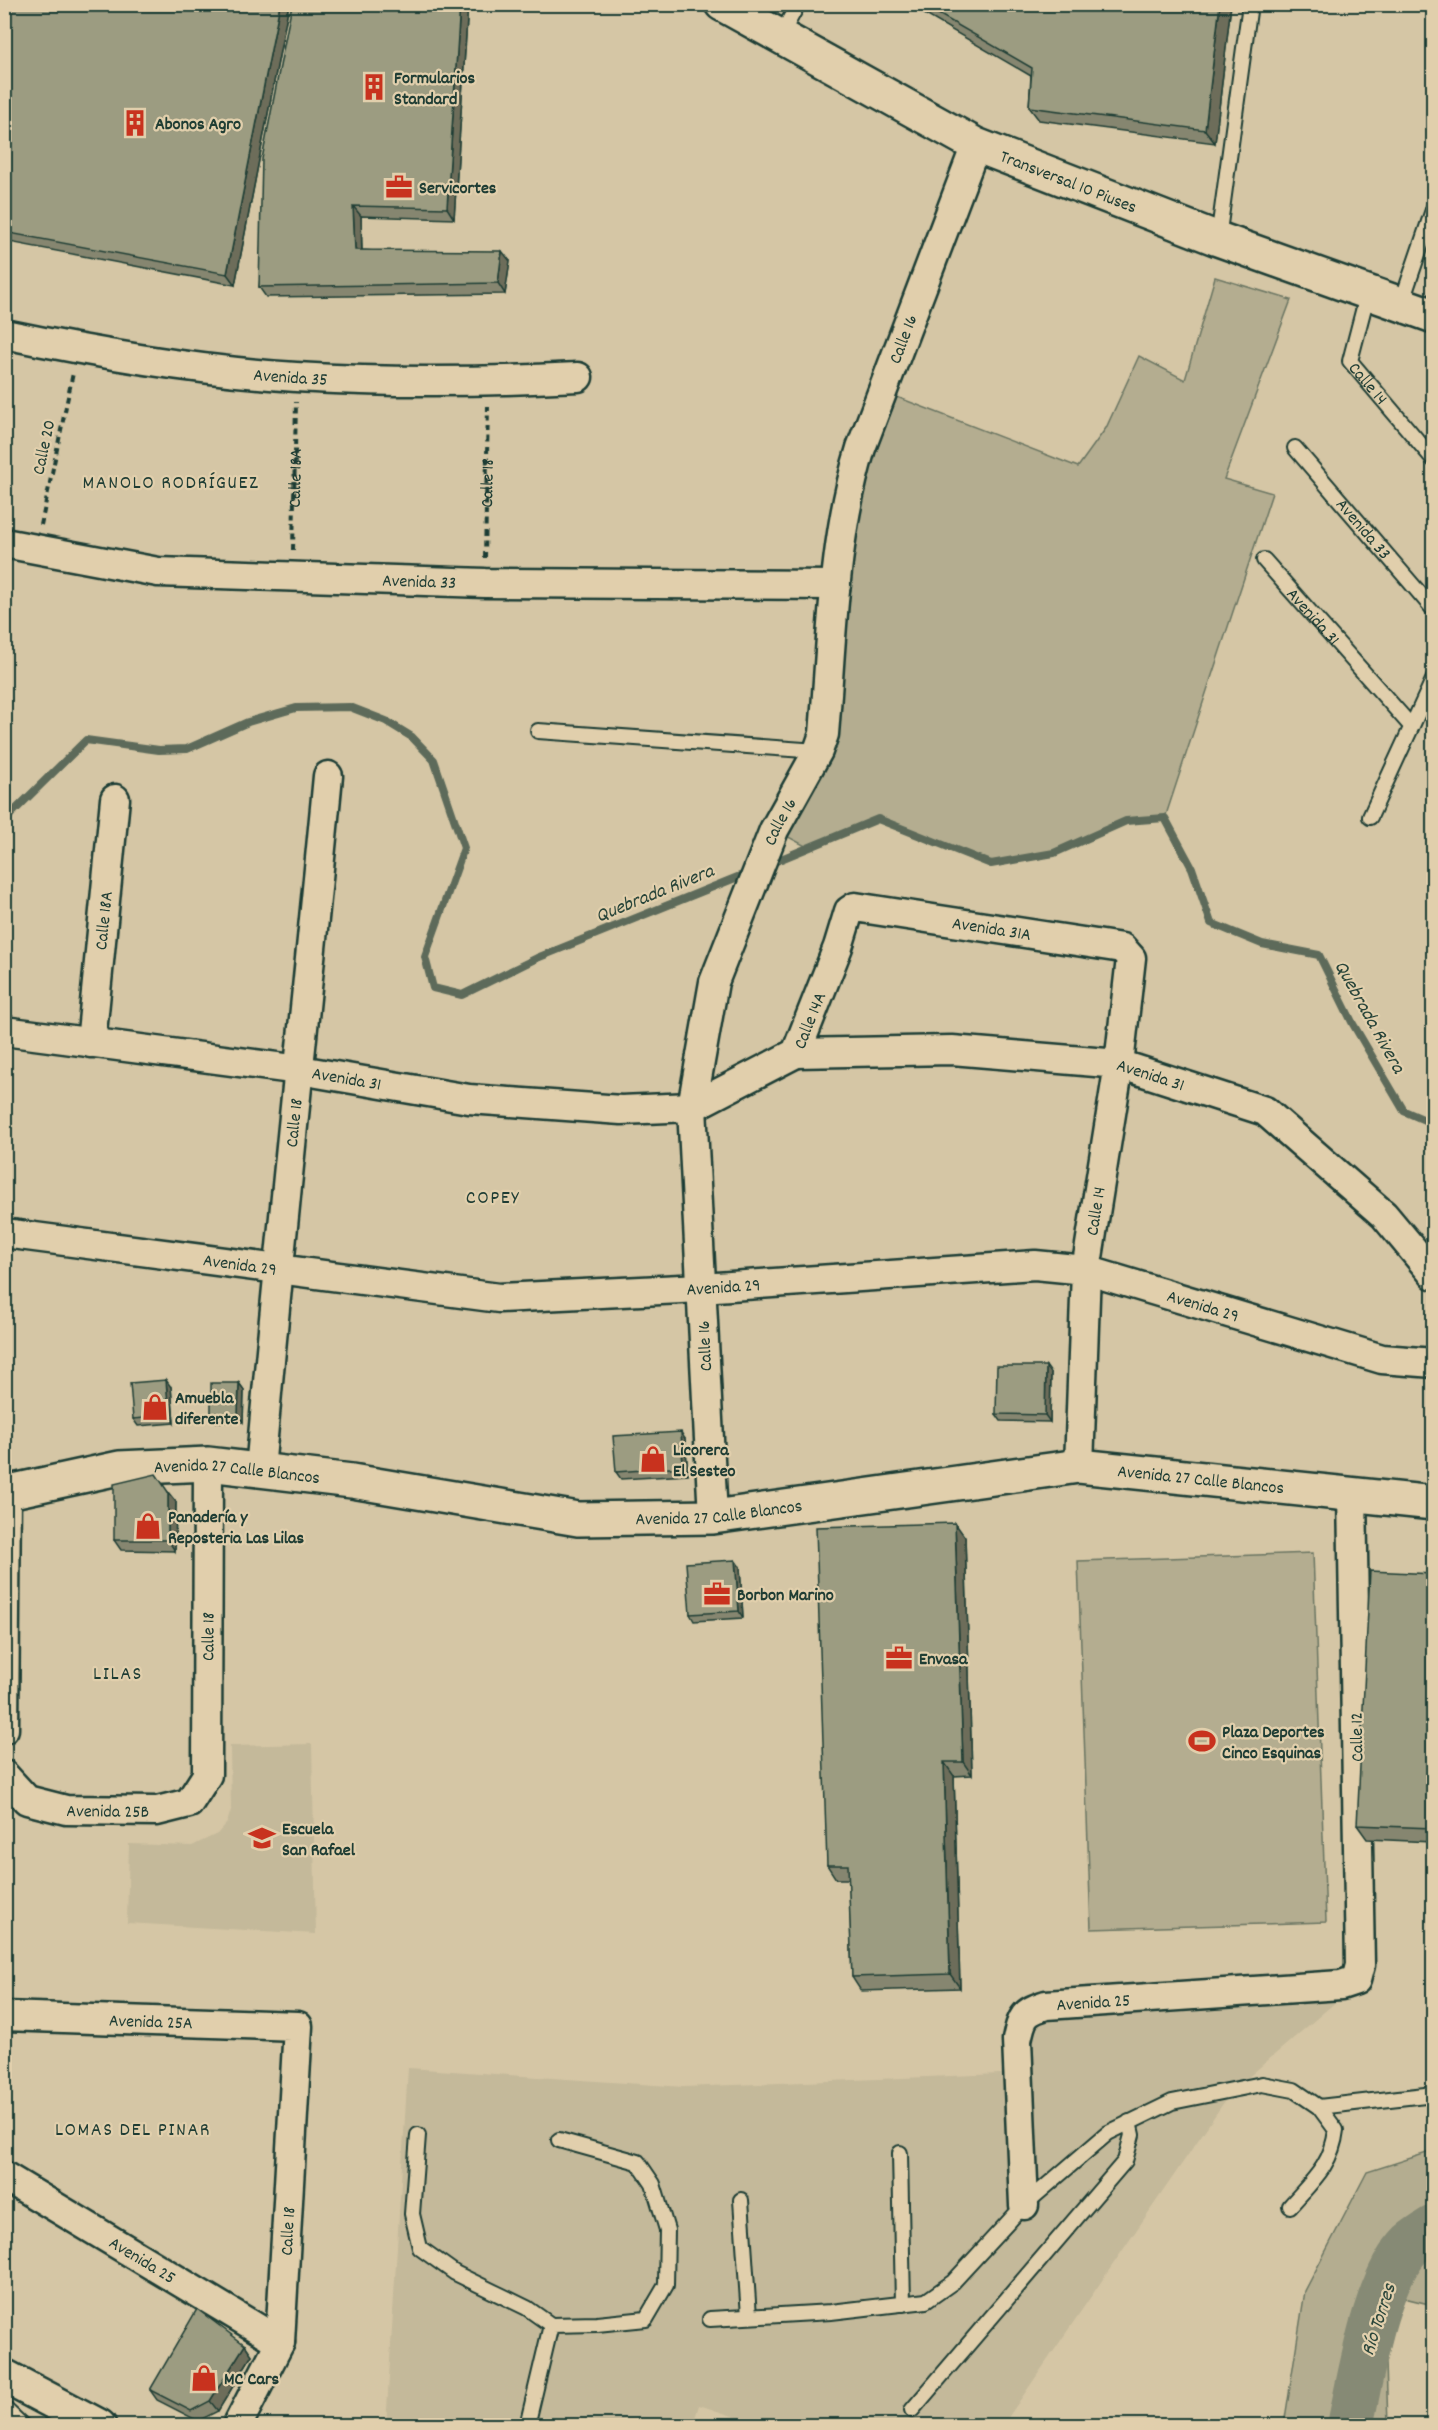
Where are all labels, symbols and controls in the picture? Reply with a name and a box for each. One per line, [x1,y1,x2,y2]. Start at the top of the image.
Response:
place label: Formularios Standard [394,67,476,113]
building icon: Formularios Standard [359,72,389,102]
building icon: Abonos Agro [120,108,150,138]
place label: Abonos Agro [155,113,241,138]
street label: Transversal 10 Piuses [996,145,1140,221]
office icon: Servicortes [384,172,414,202]
place label: Servicortes [419,177,497,202]
street label: Calle 16 [884,312,925,368]
street label: Calle 14 [1341,358,1392,411]
street label: Avenida 35 [252,364,328,394]
street label: Calle 20 [27,418,63,477]
street label: Calle 18A [284,448,310,508]
street label: Calle 18 [476,458,502,508]
district label: MANOLO RODRÍGUEZ [83,470,259,498]
street label: Avenida 33 [1329,494,1396,566]
street label: Avenida 33 [382,570,456,597]
street label: Avenida 31 [1279,583,1344,652]
street label: Calle 16 [759,794,804,850]
water label: Quebrada Rivera [592,858,720,931]
street label: Calle 18A [90,890,121,951]
street label: Avenida 31A [950,912,1033,949]
water label: Quebrada Rivera [1326,956,1412,1080]
street label: Calle 14A [789,989,834,1053]
street label: Avenida 31 [1113,1054,1187,1099]
street label: Avenida 31 [310,1062,383,1099]
street label: Calle 18 [281,1097,311,1149]
district label: COPEY [466,1185,520,1213]
street label: Calle 14 [1081,1185,1114,1238]
street label: Avenida 29 [201,1249,278,1284]
street label: Avenida 29 [686,1274,761,1304]
street label: Avenida 29 [1164,1285,1242,1330]
street label: Calle 16 [693,1320,720,1372]
place label: Amuebla diferente [175,1387,239,1433]
shop icon: Amuebla diferente [140,1392,170,1422]
place label: Licorera El Sesteo [673,1439,736,1485]
shop icon: Licorera El Sesteo [638,1444,668,1474]
street label: Avenida 27 Calle Blancos [153,1454,321,1492]
street label: Avenida 27 Calle Blancos [1116,1460,1285,1502]
street label: Avenida 27 Calle Blancos [635,1495,804,1533]
place label: Panadería y Reposteria Las Lilas [168,1506,305,1552]
shop icon: Panadería y Reposteria Las Lilas [133,1511,163,1541]
office icon: Borbon Marino [702,1579,732,1609]
place label: Borbon Marino [737,1584,834,1609]
street label: Calle 18 [197,1612,223,1661]
office icon: Envasa [884,1643,914,1673]
place label: Envasa [919,1648,968,1673]
district label: LILAS [93,1661,143,1689]
street label: Calle 12 [1346,1712,1371,1762]
place label: Plaza Deportes Cinco Esquinas [1222,1721,1325,1767]
sports icon: Plaza Deportes Cinco Esquinas [1187,1726,1217,1756]
street label: Avenida 25B [66,1800,149,1826]
place label: Escuela San Rafael [282,1818,356,1864]
school or university icon: Escuela San Rafael [247,1823,277,1853]
street label: Avenida 25 [1056,1989,1131,2019]
street label: Avenida 25A [108,2010,193,2037]
district label: LOMAS DEL PINAR [55,2117,211,2145]
street label: Calle 18 [276,2206,303,2256]
street label: Avenida 25 [103,2232,180,2291]
water label: Río Torres [1355,2280,1405,2359]
shop icon: MC Cars [189,2363,219,2393]
place label: MC Cars [224,2368,280,2393]

